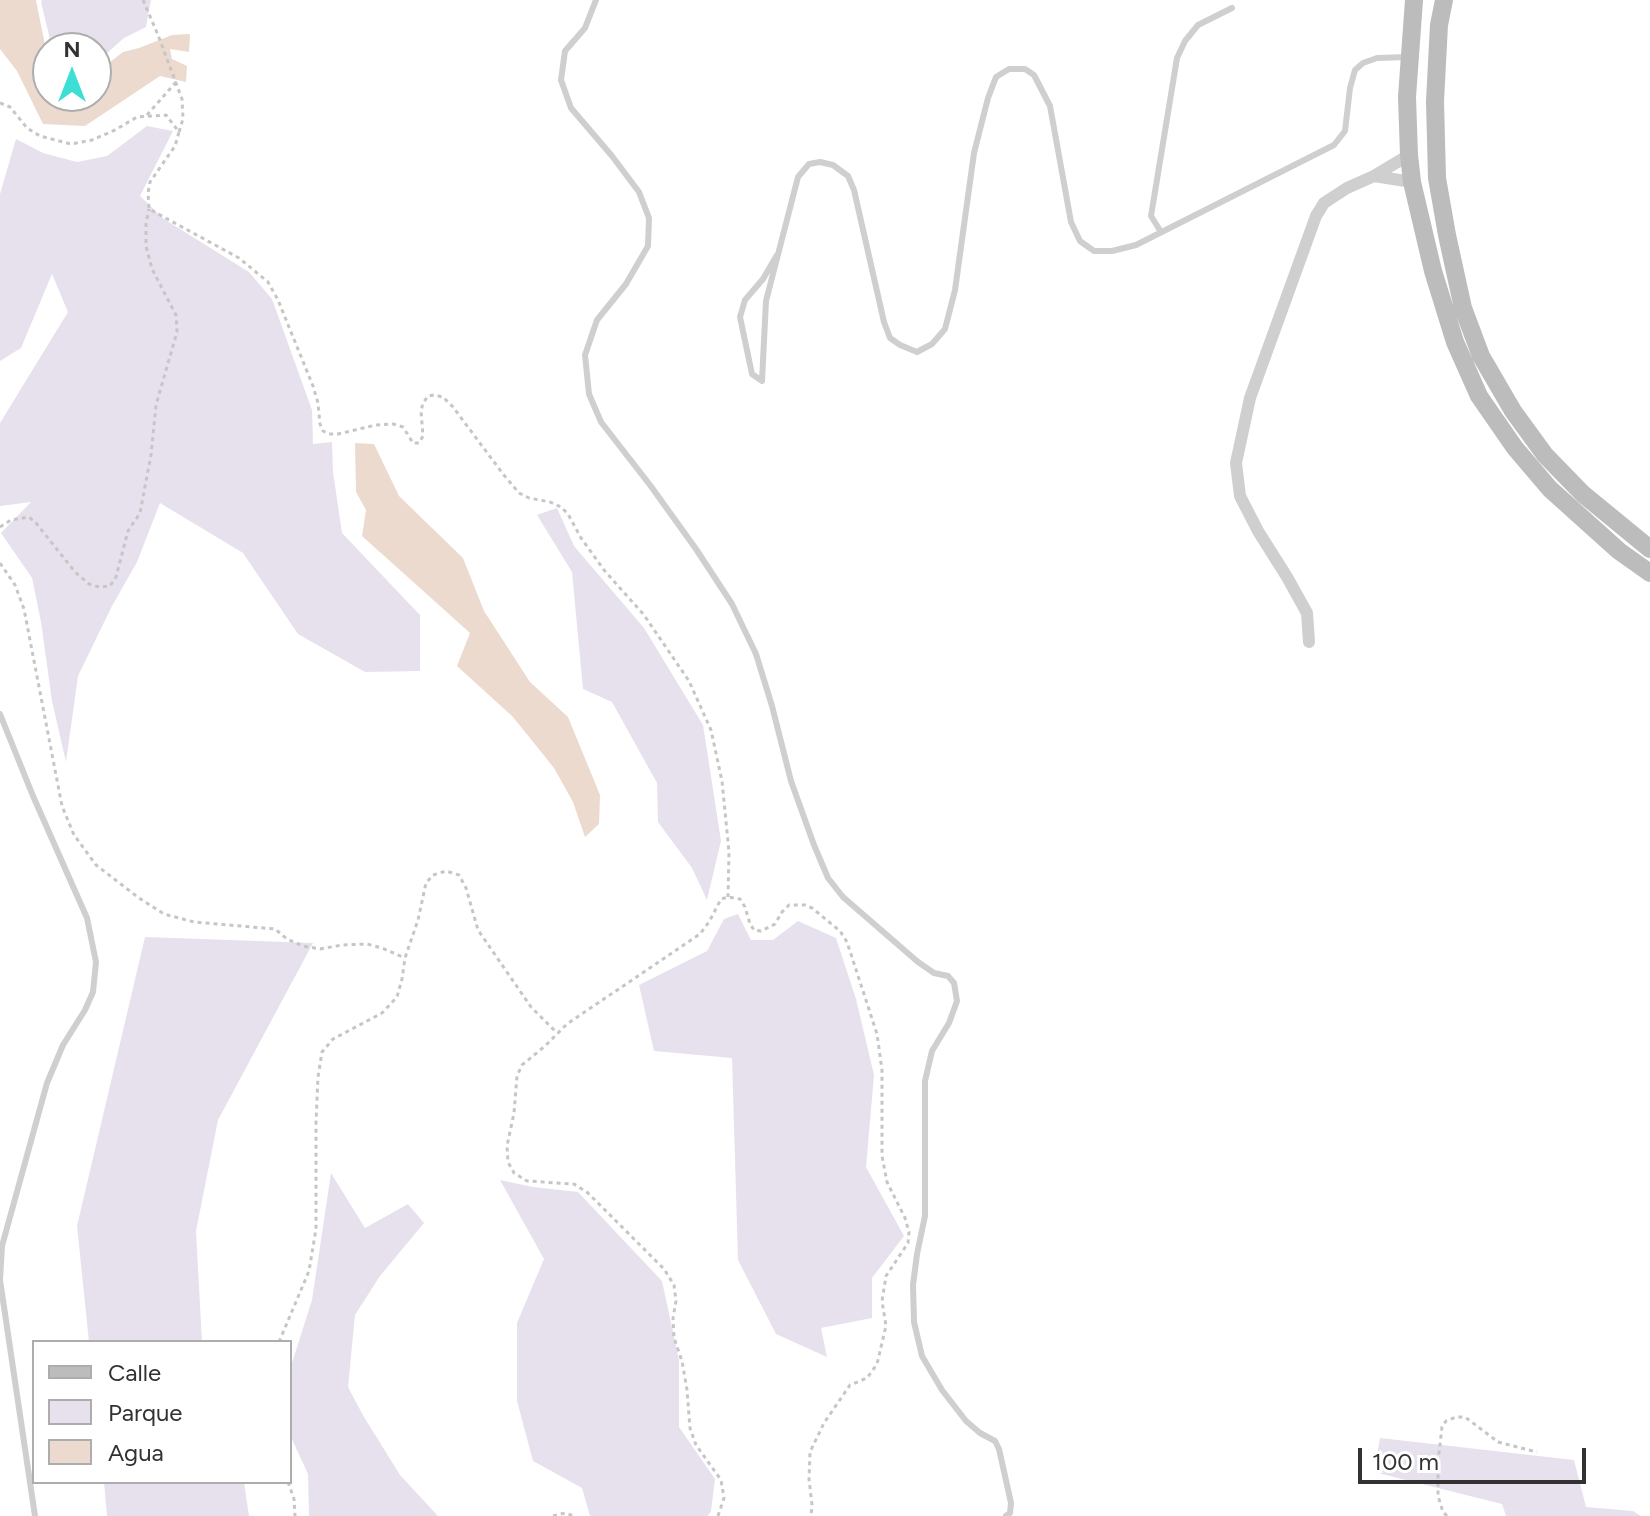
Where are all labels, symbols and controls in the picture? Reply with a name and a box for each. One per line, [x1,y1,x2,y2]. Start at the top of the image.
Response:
north arrow [32,32,112,112]
text: N [63,36,81,63]
legend [32,1340,292,1484]
text: Calle [108,1358,161,1387]
text: Parque [108,1398,182,1427]
scale bar [1362,1432,1590,1482]
text: Agua [108,1438,164,1467]
text: 100 m [1372,1447,1439,1476]

